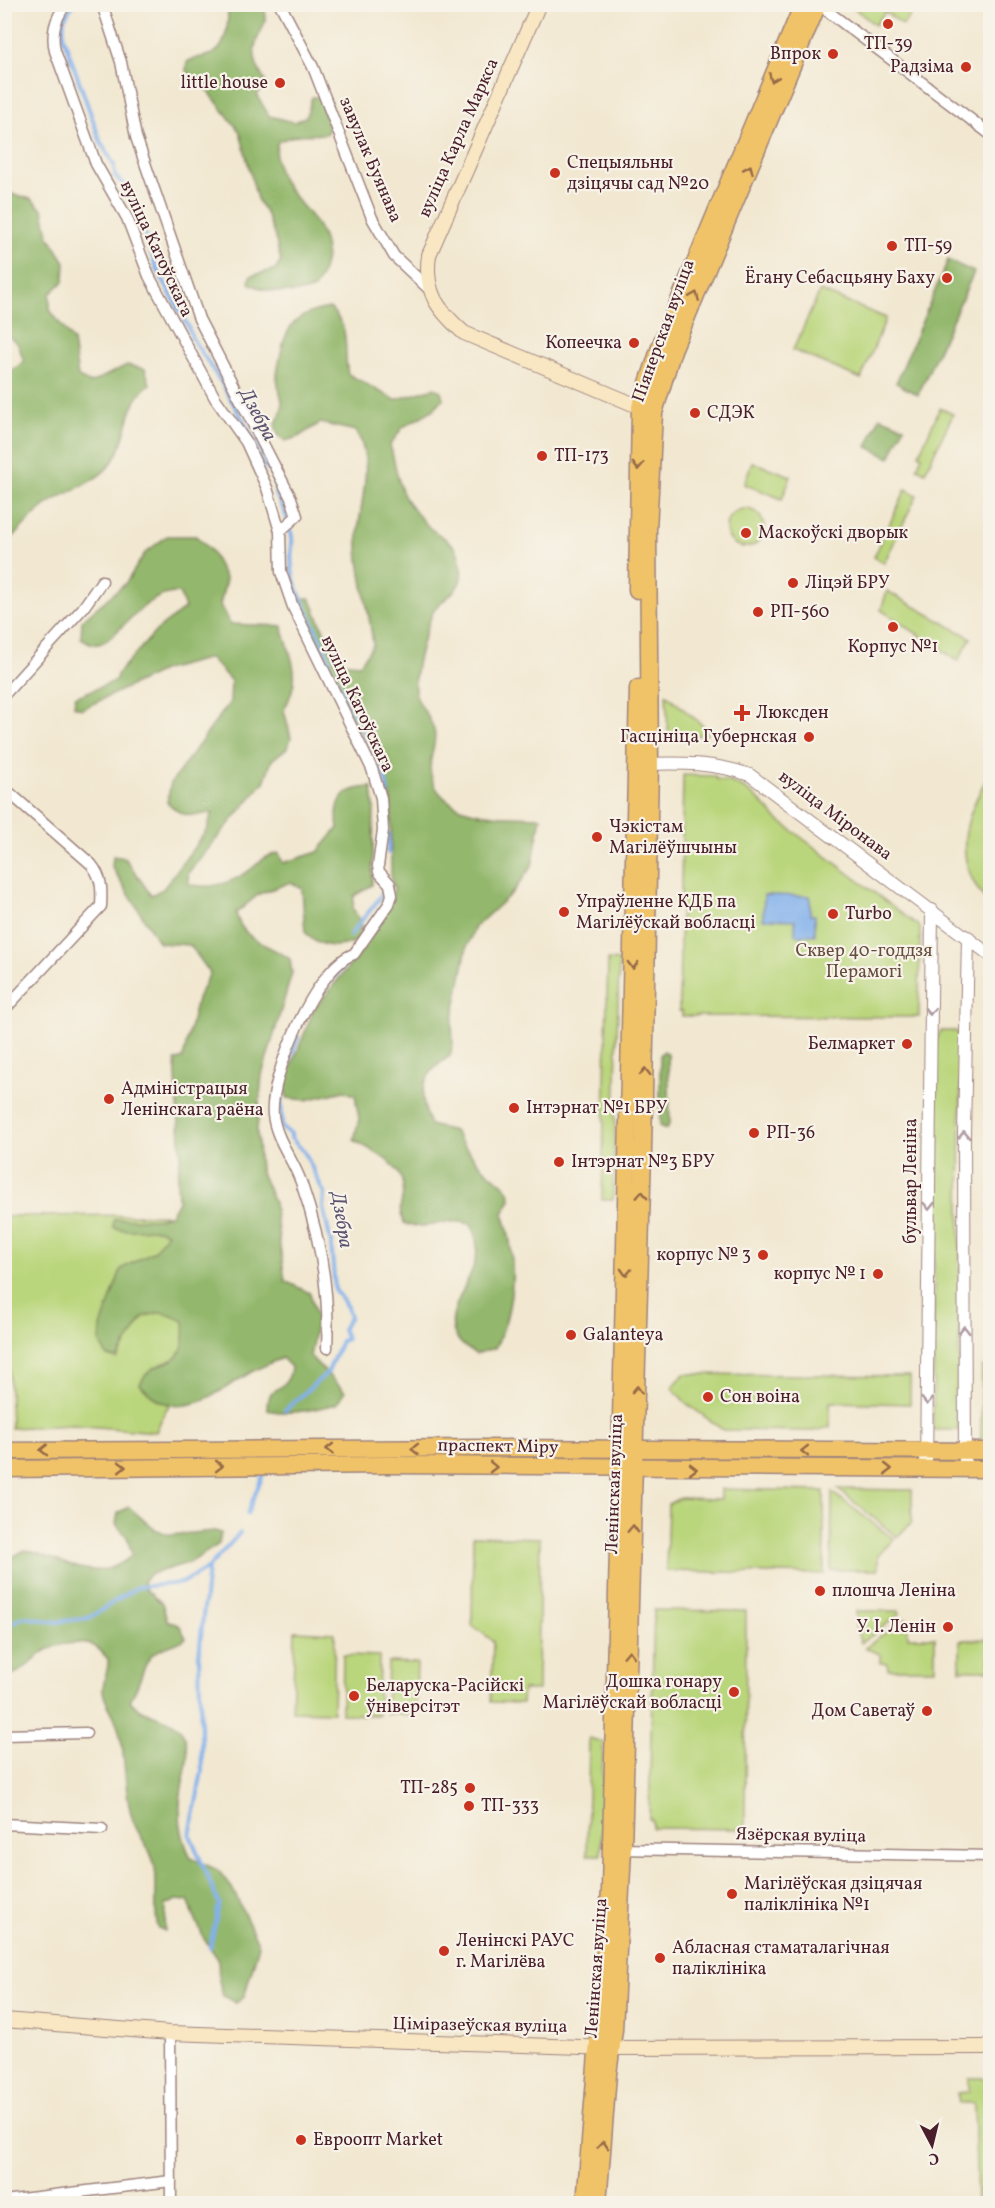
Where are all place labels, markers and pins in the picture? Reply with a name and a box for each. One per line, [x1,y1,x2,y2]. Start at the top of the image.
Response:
marker: ТП-39 [881,17,895,31]
place label: ТП-39 [864,32,912,57]
place label: Впрок [770,42,821,67]
marker: Впрок [826,47,840,61]
place label: Радзіма [890,55,954,80]
marker: Радзіма [959,60,973,74]
place label: little house [181,71,268,96]
marker: little house [273,76,287,90]
place label: Спецыяльны дзіцячы сад №20 [567,151,709,197]
marker: Спецыяльны дзіцячы сад №20 [548,166,562,180]
place label: ТП-59 [904,234,952,259]
marker: ТП-59 [885,239,899,253]
place label: Ёгану Себасцьяну Баху [745,266,935,291]
marker: Ёгану Себасцьяну Баху [940,271,954,285]
place label: Копеечка [545,331,622,356]
marker: Копеечка [627,336,641,350]
place label: СДЭК [707,401,755,426]
marker: СДЭК [688,406,702,420]
place label: ТП-173 [554,444,609,469]
marker: ТП-173 [535,449,549,463]
place label: Маскоўскі дворык [758,521,909,546]
marker: Маскоўскі дворык [739,526,753,540]
place label: Ліцэй БРУ [805,571,890,596]
marker: Ліцэй БРУ [786,576,800,590]
place label: РП-560 [770,600,830,625]
marker: РП-560 [751,605,765,619]
marker: Корпус №1 [886,620,900,634]
place label: Корпус №1 [848,635,938,660]
place label: Люксден [756,701,829,726]
marker: Люксден [733,704,751,722]
place label: Гасцініца Губернская [620,725,797,750]
marker: Гасцініца Губернская [802,730,816,744]
place label: Чэкістам Магілёўшчыны [609,815,737,861]
marker: Чэкістам Магілёўшчыны [590,830,604,844]
place label: Упраўленне КДБ па Магілёўскай вобласці [576,890,756,936]
place label: Turbo [845,902,892,927]
marker: Упраўленне КДБ па Магілёўскай вобласці [557,905,571,919]
marker: Turbo [826,907,840,921]
place label: Белмаркет [808,1032,895,1057]
marker: Белмаркет [900,1037,914,1051]
place label: Адміністрацыя Ленінскага раёна [121,1077,264,1123]
marker: Адміністрацыя Ленінскага раёна [102,1092,116,1106]
place label: Інтэрнат №1 БРУ [526,1096,668,1121]
marker: Інтэрнат №1 БРУ [507,1101,521,1115]
place label: РП-36 [766,1121,815,1146]
marker: РП-36 [747,1126,761,1140]
place label: Інтэрнат №3 БРУ [571,1150,715,1175]
marker: Інтэрнат №3 БРУ [552,1155,566,1169]
place label: корпус № 3 [656,1243,751,1268]
marker: корпус № 3 [756,1248,770,1262]
place label: корпус № 1 [774,1262,866,1287]
marker: корпус № 1 [871,1267,885,1281]
place label: Galanteya [583,1323,663,1348]
marker: Galanteya [564,1328,578,1342]
place label: Сон воіна [720,1385,800,1410]
marker: Сон воіна [701,1390,715,1404]
place label: плошча Леніна [832,1579,956,1604]
marker: плошча Леніна [813,1584,827,1598]
place label: У. І. Ленін [856,1615,936,1640]
marker: У. І. Ленін [941,1620,955,1634]
place label: Дошка гонару Магілёўскай вобласці [542,1670,722,1716]
place label: Беларуска-Расійскі ўніверсітэт [366,1674,524,1720]
marker: Дошка гонару Магілёўскай вобласці [727,1685,741,1699]
marker: Беларуска-Расійскі ўніверсітэт [347,1689,361,1703]
place label: Дом Саветаў [812,1699,915,1724]
marker: Дом Саветаў [920,1704,934,1718]
place label: ТП-285 [400,1776,458,1801]
marker: ТП-285 [463,1781,477,1795]
place label: ТП-333 [481,1794,539,1819]
marker: ТП-333 [462,1799,476,1813]
place label: Магілёўская дзіцячая паліклініка №1 [744,1872,922,1918]
marker: Магілёўская дзіцячая паліклініка №1 [725,1887,739,1901]
place label: Ленінскі РАУС г. Магілёва [456,1929,574,1975]
place label: Абласная стаматалагічная паліклініка [672,1936,890,1982]
marker: Ленінскі РАУС г. Магілёва [437,1944,451,1958]
marker: Абласная стаматалагічная паліклініка [653,1951,667,1965]
place label: Евроопт Market [313,2128,443,2153]
marker: Евроопт Market [294,2133,308,2147]

